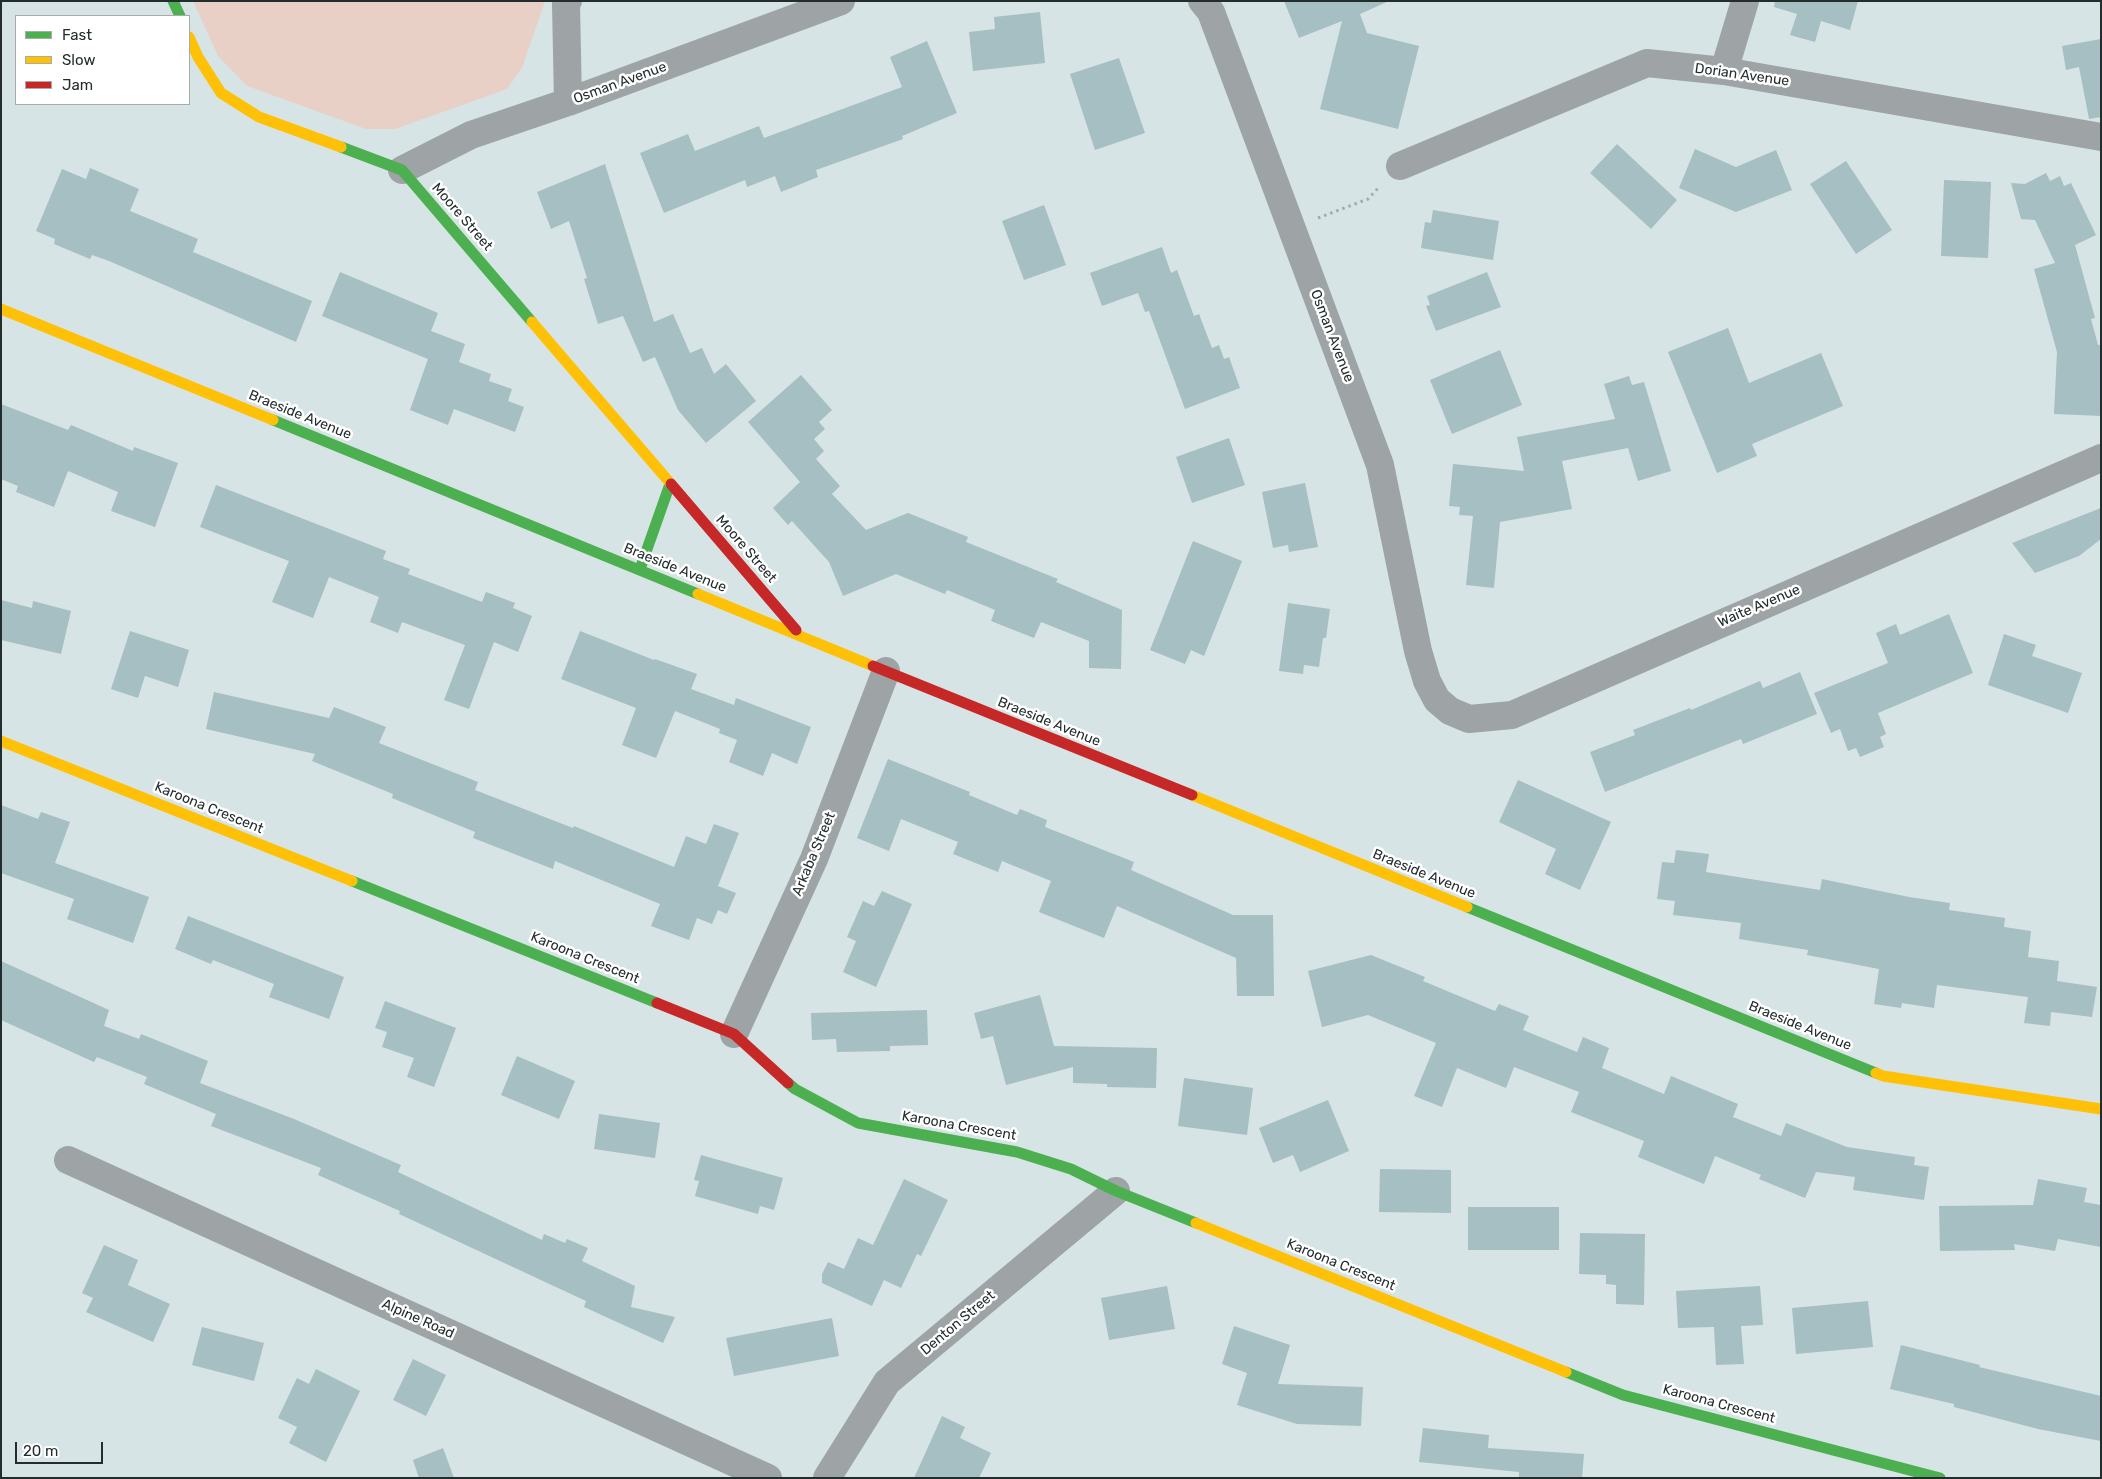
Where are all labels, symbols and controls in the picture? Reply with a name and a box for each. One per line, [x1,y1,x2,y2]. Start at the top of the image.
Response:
legend [15,15,190,105]
text: Fast [62,26,92,44]
text: Slow [62,51,95,69]
street label: Osman Avenue [571,58,669,108]
street label: Dorian Avenue [1694,60,1790,90]
text: Jam [62,76,93,94]
street label: Moore Street [428,180,496,254]
street label: Osman Avenue [1307,287,1357,385]
street label: Braeside Avenue [246,387,354,443]
street label: Moore Street [712,512,780,586]
street label: Braeside Avenue [621,540,729,596]
street label: Waite Avenue [1715,581,1803,631]
street label: Braeside Avenue [995,694,1103,750]
street label: Karoona Crescent [152,779,266,837]
street label: Arkaba Street [789,810,839,898]
street label: Braeside Avenue [1370,846,1478,902]
street label: Karoona Crescent [528,929,642,987]
street label: Braeside Avenue [1746,998,1854,1054]
street label: Karoona Crescent [900,1108,1018,1144]
street label: Karoona Crescent [1284,1236,1398,1294]
street label: Denton Street [917,1287,999,1359]
street label: Alpine Road [379,1296,457,1342]
street label: Karoona Crescent [1661,1381,1777,1427]
scale bar [18,1432,105,1464]
text: 20 m [23,1442,58,1460]

